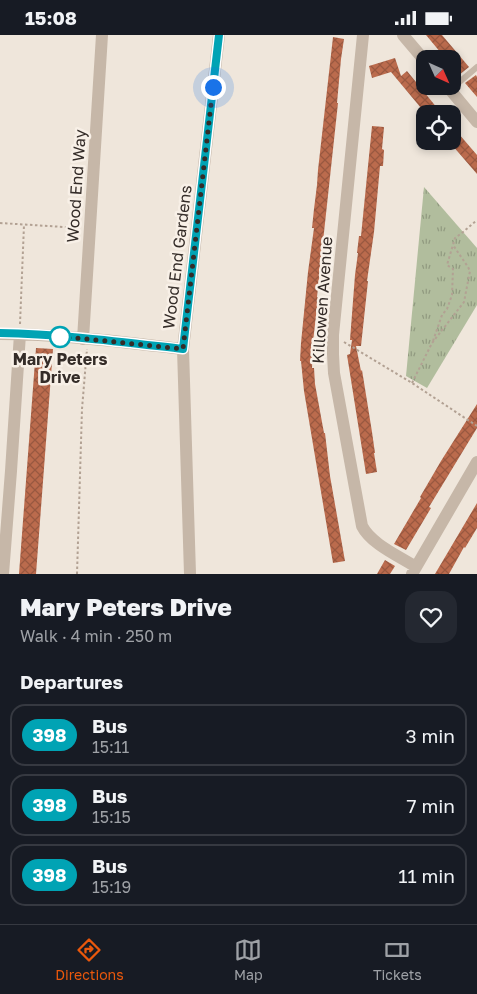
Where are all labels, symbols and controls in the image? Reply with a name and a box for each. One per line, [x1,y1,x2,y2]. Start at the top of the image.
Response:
text: 15:08 [25,6,77,29]
north arrow [416,50,461,95]
map controls [416,50,461,150]
your location [201,75,226,100]
button: locate [416,105,461,150]
street label: Wood End Way [62,129,90,243]
street label: Wood End Gardens [158,184,196,330]
street label: Killowen Avenue [308,236,336,364]
marker: Mary Peters Drive [49,326,71,348]
place label: Mary Peters Drive [13,349,107,387]
button: heart [405,591,457,643]
text: Mary Peters Drive [20,592,232,621]
text: Walk · 4 min · 250 m [20,626,172,646]
text: Departures [20,670,123,693]
text: Bus [92,714,127,737]
text: 398 [33,724,66,746]
text: 3 min [406,724,455,747]
text: 15:11 [92,737,129,757]
text: Bus [92,784,127,807]
text: 398 [33,794,66,816]
text: 7 min [407,794,455,817]
text: 15:15 [92,807,131,827]
text: Bus [92,854,127,877]
text: 398 [33,864,66,886]
text: 11 min [398,864,455,887]
text: 15:19 [92,877,131,897]
tab: Directions [55,936,124,983]
tab: Map [234,936,263,983]
tab: Tickets [373,936,422,983]

